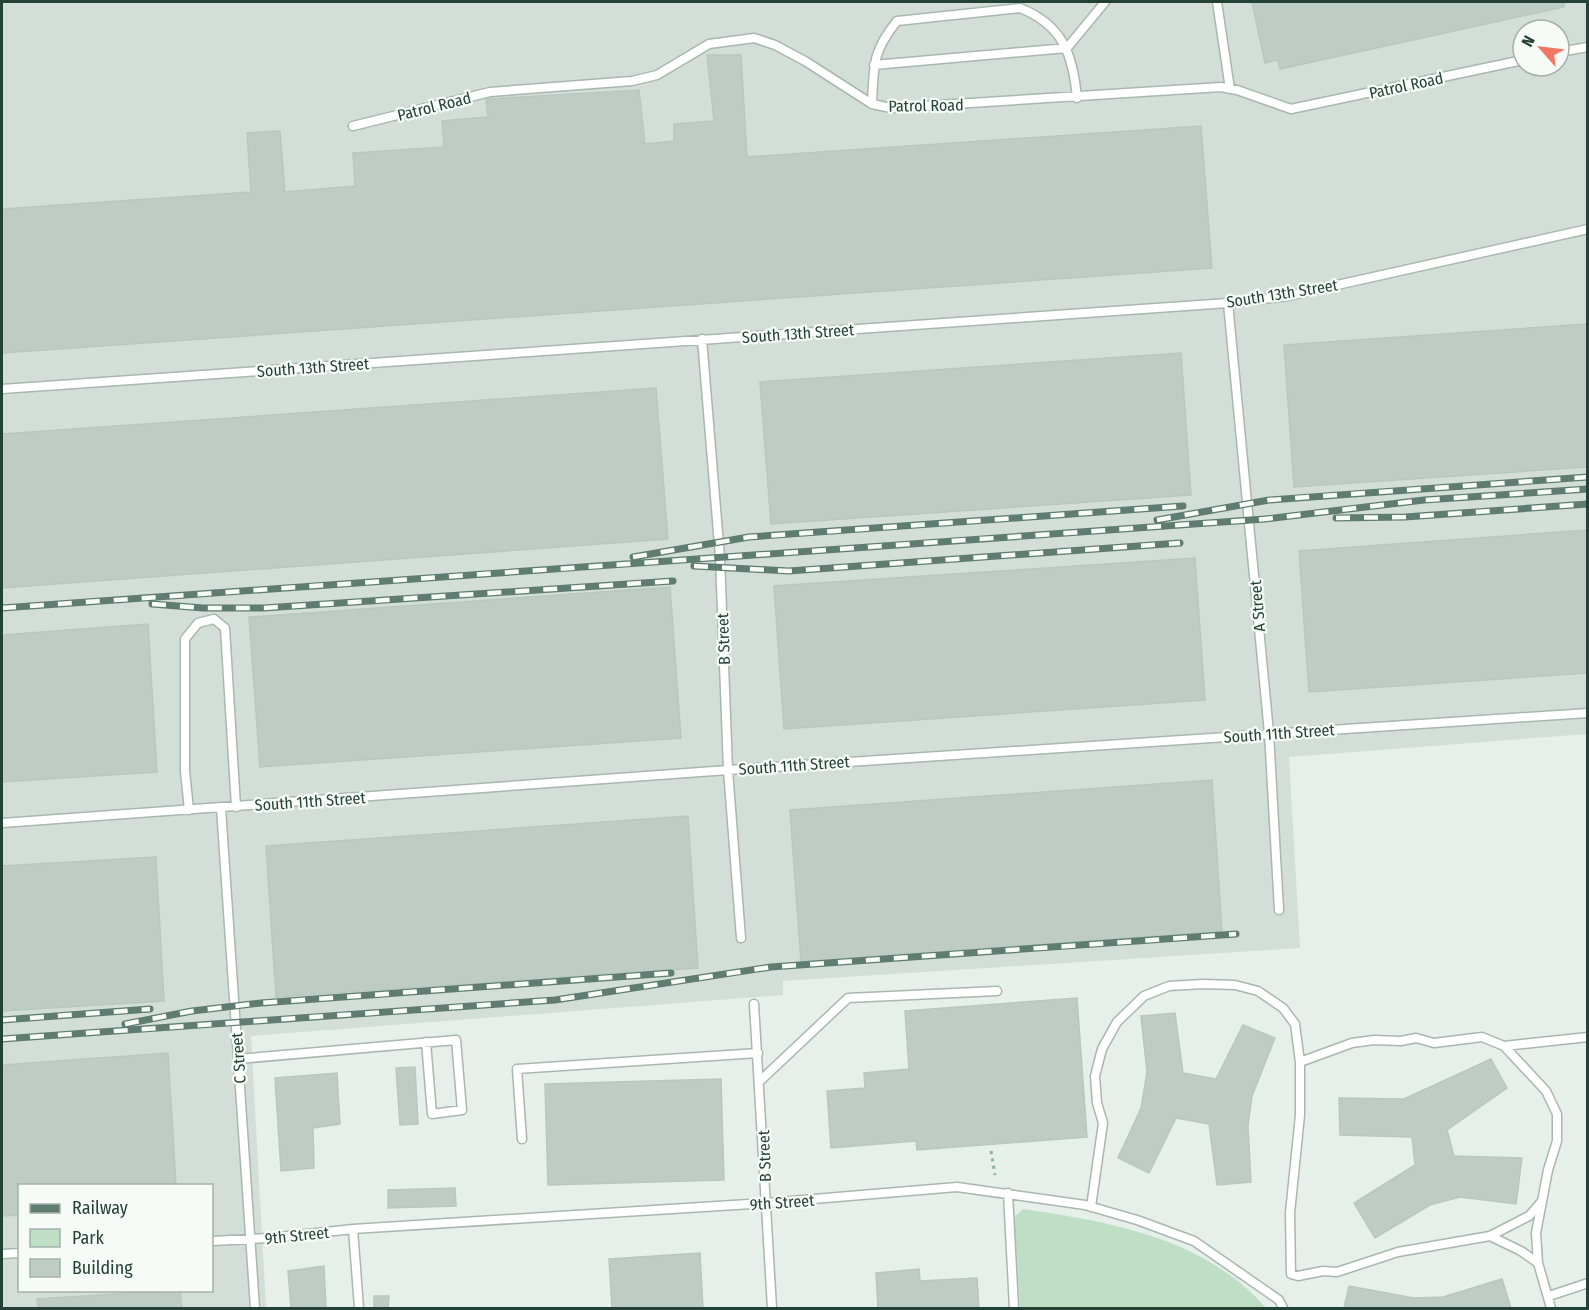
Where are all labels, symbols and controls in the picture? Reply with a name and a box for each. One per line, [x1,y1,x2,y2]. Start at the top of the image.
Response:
north arrow [1511,18,1571,78]
text: N [1518,32,1539,50]
street label: Patrol Road [1367,68,1445,103]
street label: Patrol Road [395,88,473,125]
street label: Patrol Road [888,95,964,116]
street label: South 13th Street [1225,275,1340,312]
street label: South 13th Street [741,320,856,347]
street label: South 13th Street [256,354,371,381]
street label: A Street [1246,579,1269,632]
street label: B Street [713,612,734,665]
street label: South 11th Street [1223,720,1336,747]
street label: South 11th Street [738,752,851,779]
street label: South 11th Street [254,788,367,815]
street label: C Street [227,1031,250,1084]
street label: B Street [754,1129,775,1182]
legend [18,1184,213,1292]
street label: 9th Street [749,1191,816,1214]
text: Railway [72,1197,128,1219]
street label: 9th Street [264,1223,331,1248]
text: Park [72,1227,105,1249]
text: Building [72,1257,133,1279]

